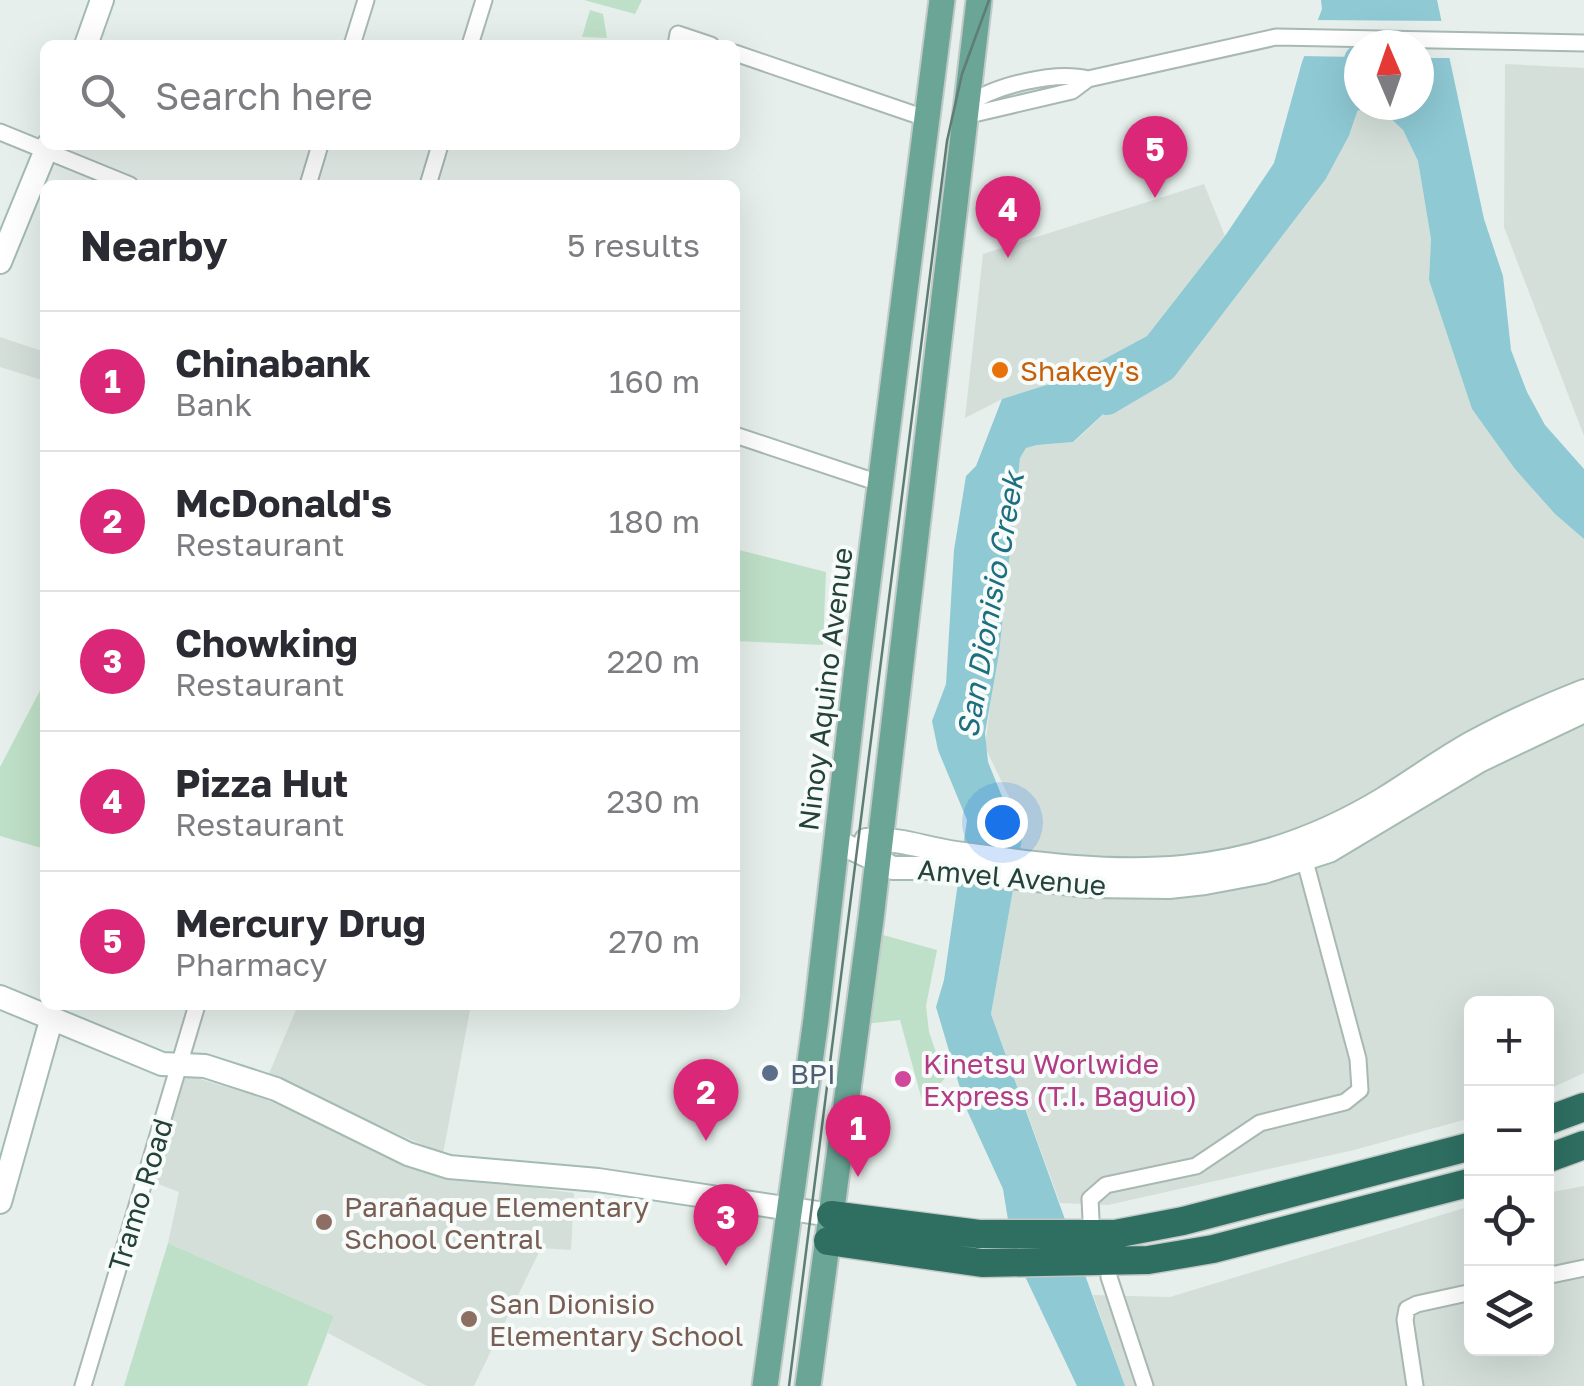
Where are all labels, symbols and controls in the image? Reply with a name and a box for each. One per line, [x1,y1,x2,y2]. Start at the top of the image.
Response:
north arrow [1344,30,1434,120]
search box [40,40,740,150]
icon: search [75,68,130,123]
text: Search here [155,73,373,118]
pin: 5 [1122,116,1188,198]
pin: 4 [976,176,1040,258]
text: Nearby [80,220,228,270]
text: 5 results [567,226,700,264]
text: Chinabank [175,340,371,385]
place label: Shakey's [1020,354,1140,387]
marker: Shakey's [989,359,1011,381]
text: 1 [104,362,121,400]
text: 160 m [609,362,700,400]
text: Bank [175,385,252,423]
water label: San Dionisio Creek [949,467,1032,740]
text: McDonald's [175,480,392,525]
text: 2 [103,502,122,540]
text: 180 m [609,502,700,540]
text: Restaurant [175,525,345,563]
street label: Ninoy Aquino Avenue [791,546,859,832]
text: Chowking [175,620,358,665]
text: 3 [103,642,122,680]
text: 220 m [607,642,700,680]
text: Restaurant [175,665,345,703]
text: Pizza Hut [175,760,348,805]
text: 4 [102,782,123,820]
text: 230 m [607,782,700,820]
your location [977,797,1028,848]
text: Restaurant [175,805,345,843]
street label: Amvel Avenue [916,852,1108,902]
text: Mercury Drug [175,900,426,945]
text: 5 [103,922,122,960]
text: 270 m [608,922,700,960]
text: Pharmacy [175,945,327,983]
map controls [1464,996,1554,1356]
button: + [1464,996,1554,1086]
place label: Kinetsu Worlwide Express (T.I. Baguio) [923,1047,1197,1112]
place label: BPI [790,1057,836,1090]
pin: 2 [674,1058,738,1141]
marker: BPI [759,1062,781,1084]
marker: Kinetsu Worlwide Express (T.I. Baguio) [892,1068,914,1090]
button: − [1464,1086,1554,1176]
pin: 1 [826,1094,890,1177]
street label: Tramo Road [101,1114,179,1276]
button: locate [1464,1176,1554,1266]
pin: 3 [694,1184,758,1266]
place label: Parañaque Elementary School Central [344,1190,650,1255]
marker: Parañaque Elementary School Central [313,1211,335,1233]
button: layers [1464,1266,1554,1356]
place label: San Dionisio Elementary School [489,1287,743,1352]
marker: San Dionisio Elementary School [458,1308,480,1330]

